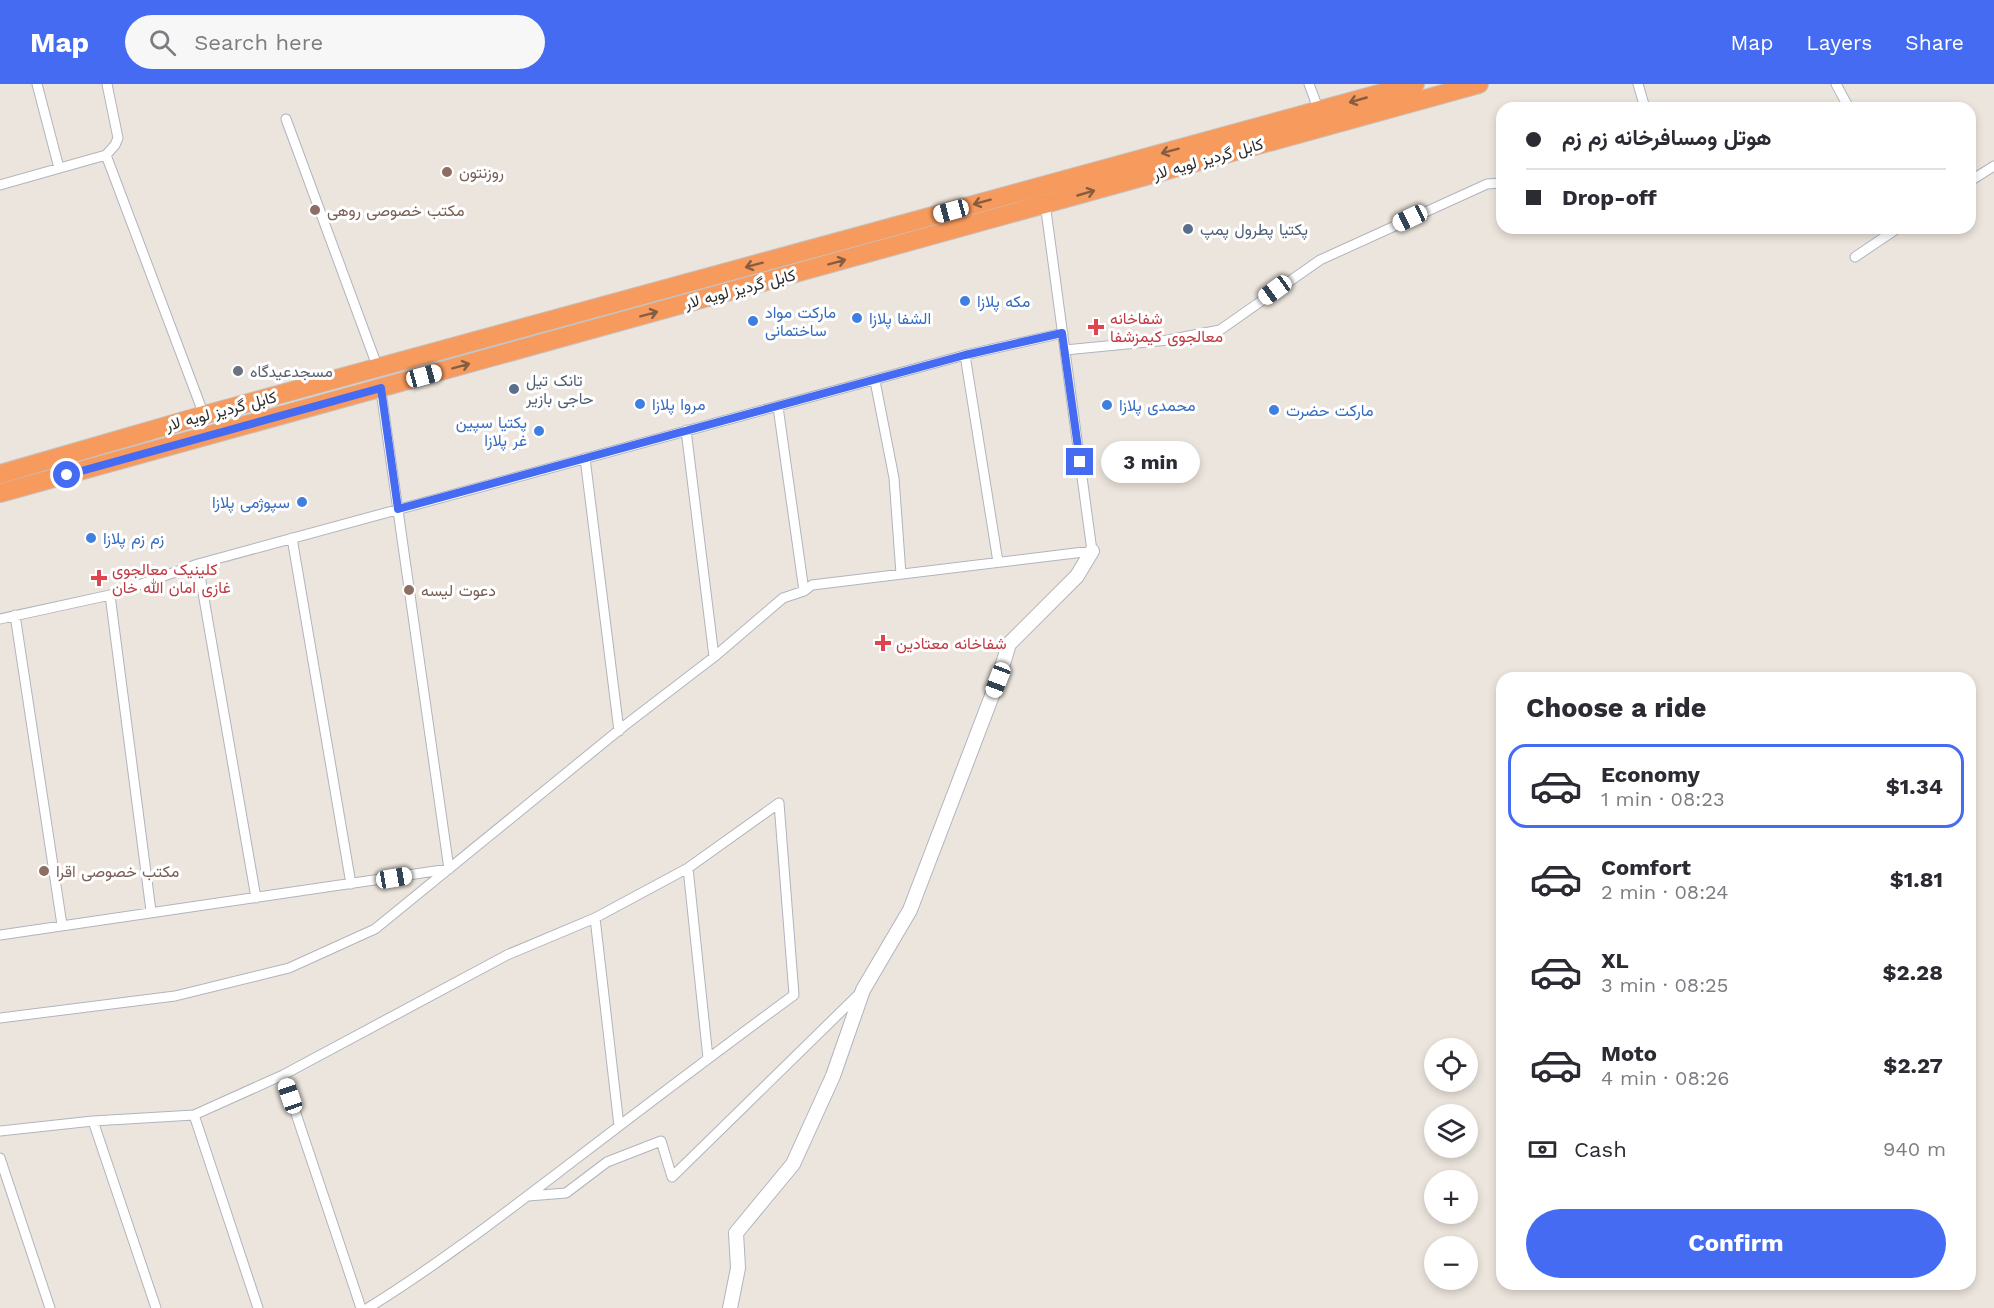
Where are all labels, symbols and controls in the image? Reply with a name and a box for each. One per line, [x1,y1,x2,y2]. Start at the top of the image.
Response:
search box [125,15,545,69]
text: Map [30,26,89,59]
icon: search [146,26,179,59]
text: Search here [194,30,323,55]
text: Map [1730,30,1773,55]
text: Layers [1806,30,1872,55]
text: Share [1905,30,1964,55]
one-way arrow [1349,94,1368,106]
text: هوتل ومسافرخانه زم زم [1562,125,1772,150]
street label: کابل گردیز لویه لار [1150,134,1266,185]
one-way arrow [1161,146,1180,157]
place label: روزنتون [459,163,504,183]
marker: روزنتون [440,165,454,179]
text: Drop-off [1562,185,1657,210]
one-way arrow [1076,187,1095,199]
one-way arrow [973,197,992,208]
car [931,198,971,224]
place label: مکتب خصوصی روهی [327,201,464,221]
car [1390,202,1430,234]
marker: مکتب خصوصی روهی [308,203,322,217]
place label: پکتیا پطرول پمپ [1200,220,1308,241]
marker: پکتیا پطرول پمپ [1181,222,1195,236]
one-way arrow [827,256,846,267]
one-way arrow [744,260,763,271]
street label: کابل گردیز لویه لار [681,265,798,314]
car [1255,272,1295,308]
place label: مکه پلازا [977,292,1030,313]
marker: مکه پلازا [958,294,972,308]
place label: مارکت مواد ساختمانی [765,303,836,341]
one-way arrow [639,308,658,319]
place label: الشفا پلازا [869,309,931,330]
place label: شفاخانه معالجوی کیمزشفا [1110,309,1223,347]
marker: الشفا پلازا [850,311,864,325]
marker: مارکت مواد ساختمانی [746,314,760,328]
marker: شفاخانه معالجوی کیمزشفا [1087,318,1105,336]
one-way arrow [451,360,470,371]
place label: مسجدعیدگاه [250,362,333,381]
car [404,363,444,389]
marker: مسجدعیدگاه [231,364,245,378]
place label: تانک تیل حاجی بازیر [525,371,594,409]
marker: تانک تیل حاجی بازیر [507,382,521,396]
street label: کابل گردیز لویه لار [162,387,279,436]
place label: مروا پلازا [652,395,705,416]
place label: محمدی پلازا [1119,396,1196,417]
marker: مروا پلازا [633,397,647,411]
marker: محمدی پلازا [1100,398,1114,412]
place label: مارکت حضرت [1286,401,1374,421]
marker: مارکت حضرت [1267,403,1281,417]
place label: پکتیا سپین غر پلازا [456,413,527,452]
marker: پکتیا سپین غر پلازا [532,424,546,438]
callout: 3 min [1101,441,1200,483]
route end [1066,448,1093,475]
text: 3 min [1123,450,1178,474]
route start [53,461,80,488]
place label: سپوژمی پلازا [212,493,290,514]
marker: سپوژمی پلازا [295,495,309,509]
place label: زم زم پلازا [103,529,164,550]
marker: زم زم پلازا [84,531,98,545]
place label: کلینیک معالجوی غازی امان الله خان [112,560,231,598]
marker: کلینیک معالجوی غازی امان الله خان [90,569,108,587]
place label: دعوت لیسه [421,581,496,601]
marker: دعوت لیسه [402,583,416,597]
marker: شفاخانه معتادین [874,634,892,652]
place label: شفاخانه معتادین [896,634,1007,654]
car [983,660,1013,700]
text: Choose a ride [1526,692,1706,724]
icon: car [1529,759,1583,813]
text: Economy [1601,762,1700,787]
text: $1.34 [1886,774,1943,799]
text: 1 min · 08:23 [1601,787,1725,811]
icon: car [1529,852,1583,906]
text: Comfort [1601,855,1691,880]
place label: مکتب خصوصی اقرا [56,862,179,882]
marker: مکتب خصوصی اقرا [37,864,51,878]
car [375,866,413,890]
text: $1.81 [1890,867,1943,892]
text: 2 min · 08:24 [1601,880,1728,904]
icon: car [1529,945,1583,999]
text: XL [1601,948,1629,973]
text: $2.28 [1882,960,1943,985]
text: 3 min · 08:25 [1601,973,1728,997]
map controls [1424,1038,1478,1290]
button: locate [1424,1038,1478,1092]
icon: car [1529,1038,1583,1092]
text: Moto [1601,1041,1657,1066]
text: $2.27 [1883,1053,1943,1078]
text: 4 min · 08:26 [1601,1066,1729,1090]
car [276,1076,304,1116]
button: layers [1424,1104,1478,1158]
icon: cash [1526,1133,1559,1166]
text: Cash [1574,1137,1627,1162]
text: 940 m [1883,1137,1946,1161]
button: + [1424,1170,1478,1224]
button: Confirm [1526,1209,1946,1278]
button: − [1424,1236,1478,1290]

